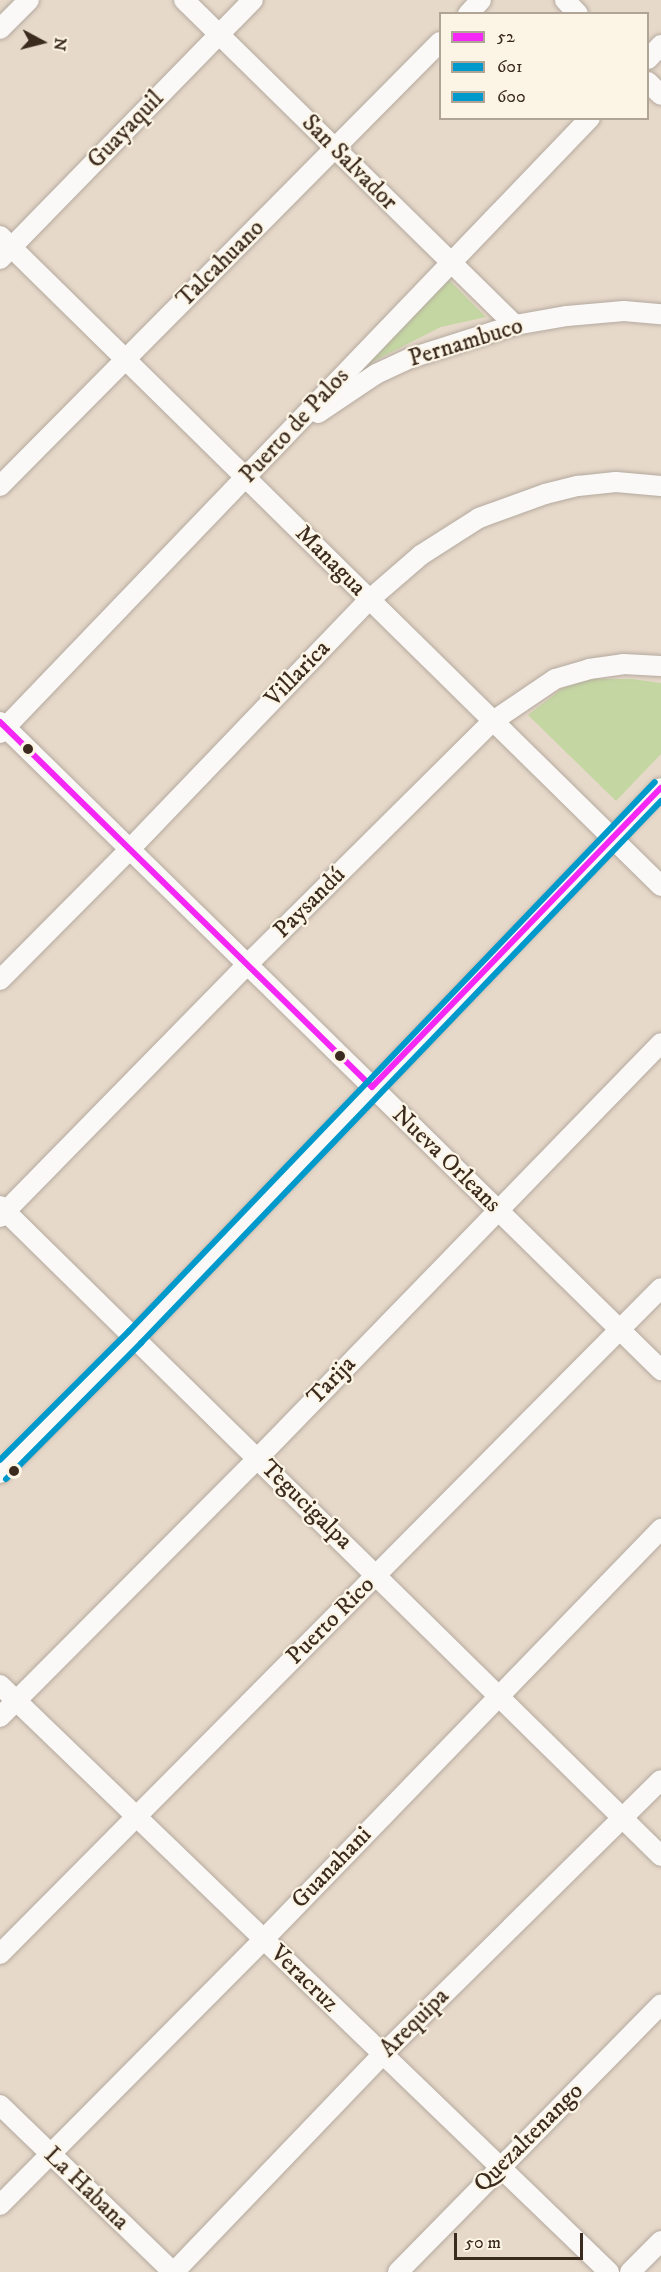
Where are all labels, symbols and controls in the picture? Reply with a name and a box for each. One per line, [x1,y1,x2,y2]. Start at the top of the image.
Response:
north arrow [12,12,72,72]
legend [439,12,649,120]
text: 52 [497,26,515,48]
text: N [49,36,71,52]
text: 601 [497,56,523,78]
street label: Guayaquil [82,85,170,175]
text: 600 [497,86,526,108]
street label: San Salvador [295,109,403,217]
street label: Talcahuano [171,214,271,314]
street label: Pernambuco [405,312,527,374]
street label: Puerto de Palos [234,362,356,490]
street label: Managua [289,520,371,602]
street label: Villarica [259,635,337,713]
unlabelled marker [22,743,34,755]
street label: Paysandú [268,861,352,945]
unlabelled marker [334,1050,346,1062]
street label: Nueva Orleans [386,1101,506,1219]
street label: Tarija [302,1350,362,1412]
street label: Tegucigalpa [254,1454,358,1556]
unlabelled marker [8,1465,20,1477]
street label: Puerto Rico [281,1571,381,1671]
street label: Guanahani [286,1821,378,1915]
street label: Veracruz [264,1939,344,2019]
street label: Arequipa [374,1982,456,2064]
street label: Quezaltenango [468,2077,590,2199]
street label: La Habana [37,2141,135,2237]
scale bar [457,2221,586,2259]
text: 50 m [465,2232,501,2254]

